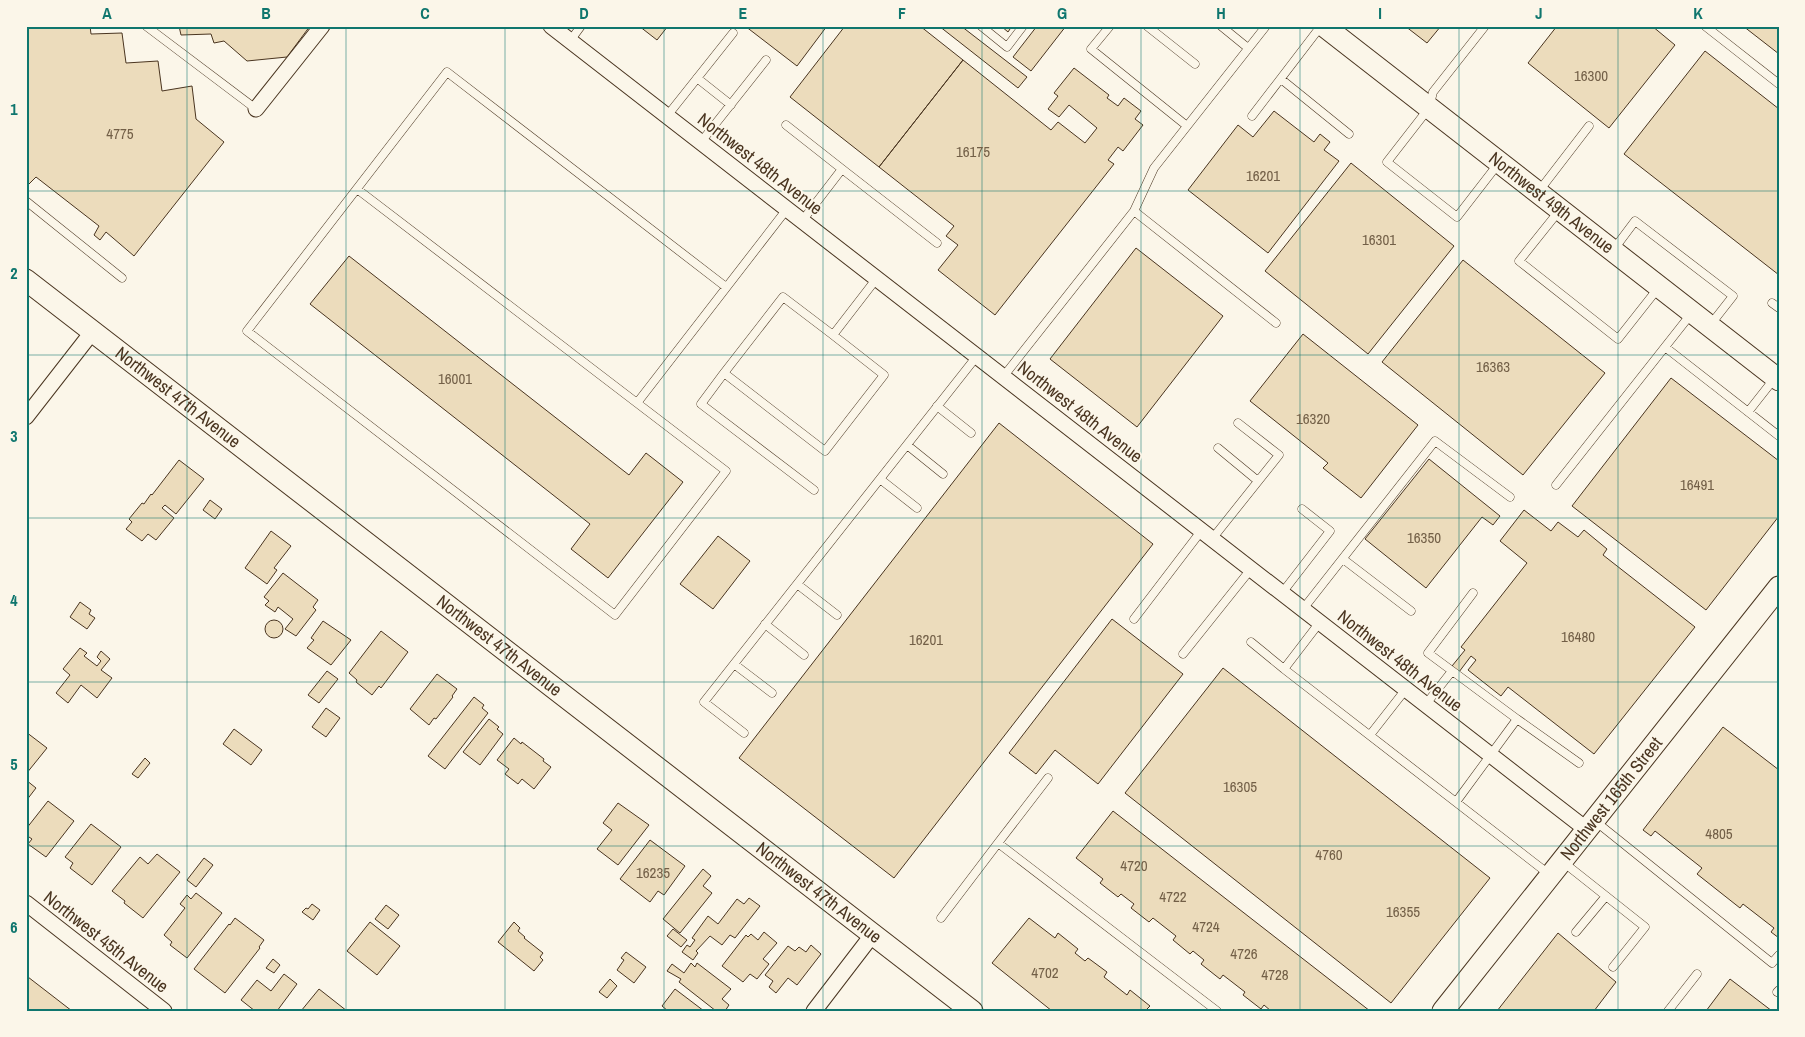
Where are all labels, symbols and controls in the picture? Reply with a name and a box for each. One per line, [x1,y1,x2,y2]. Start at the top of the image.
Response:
text: A [102,2,112,24]
text: B [261,2,271,24]
text: C [420,2,430,24]
text: D [579,2,589,24]
text: E [739,2,748,24]
text: F [898,2,906,24]
text: G [1057,2,1067,24]
text: H [1216,2,1226,24]
text: I [1378,2,1382,24]
text: J [1535,2,1543,24]
text: K [1693,2,1703,24]
house number: 16300 [1574,65,1608,86]
text: 1 [10,98,18,120]
street label: Northwest 48th Avenue [693,107,828,220]
house number: 4775 [106,123,134,144]
house number: 16175 [956,141,990,162]
street label: Northwest 49th Avenue [1484,146,1619,259]
house number: 16201 [1246,165,1280,186]
house number: 16301 [1362,229,1396,250]
text: 2 [10,262,18,284]
street label: Northwest 47th Avenue [110,340,246,454]
street label: Northwest 48th Avenue [1013,355,1148,468]
house number: 16363 [1476,356,1510,377]
house number: 16001 [438,368,472,389]
house number: 16320 [1296,408,1330,429]
text: 3 [10,425,18,447]
house number: 16491 [1680,474,1714,495]
house number: 16350 [1407,527,1441,548]
text: 4 [10,589,18,611]
street label: Northwest 47th Avenue [431,589,567,702]
street label: Northwest 48th Avenue [1333,604,1468,717]
house number: 16480 [1561,626,1595,647]
house number: 16201 [909,629,943,650]
street label: Northwest 165th Street [1554,731,1668,865]
text: 5 [10,753,18,775]
house number: 16305 [1223,776,1257,797]
house number: 4805 [1705,823,1733,844]
street label: Northwest 47th Avenue [751,836,887,949]
house number: 4760 [1315,844,1343,865]
house number: 4720 [1120,855,1148,876]
house number: 16235 [636,862,670,883]
street label: Northwest 45th Avenue [39,885,174,998]
house number: 4722 [1159,886,1187,907]
house number: 16355 [1386,901,1420,922]
text: 6 [10,916,18,938]
house number: 4724 [1192,916,1220,937]
house number: 4726 [1230,943,1258,964]
house number: 4702 [1031,962,1059,983]
house number: 4728 [1261,964,1289,985]

